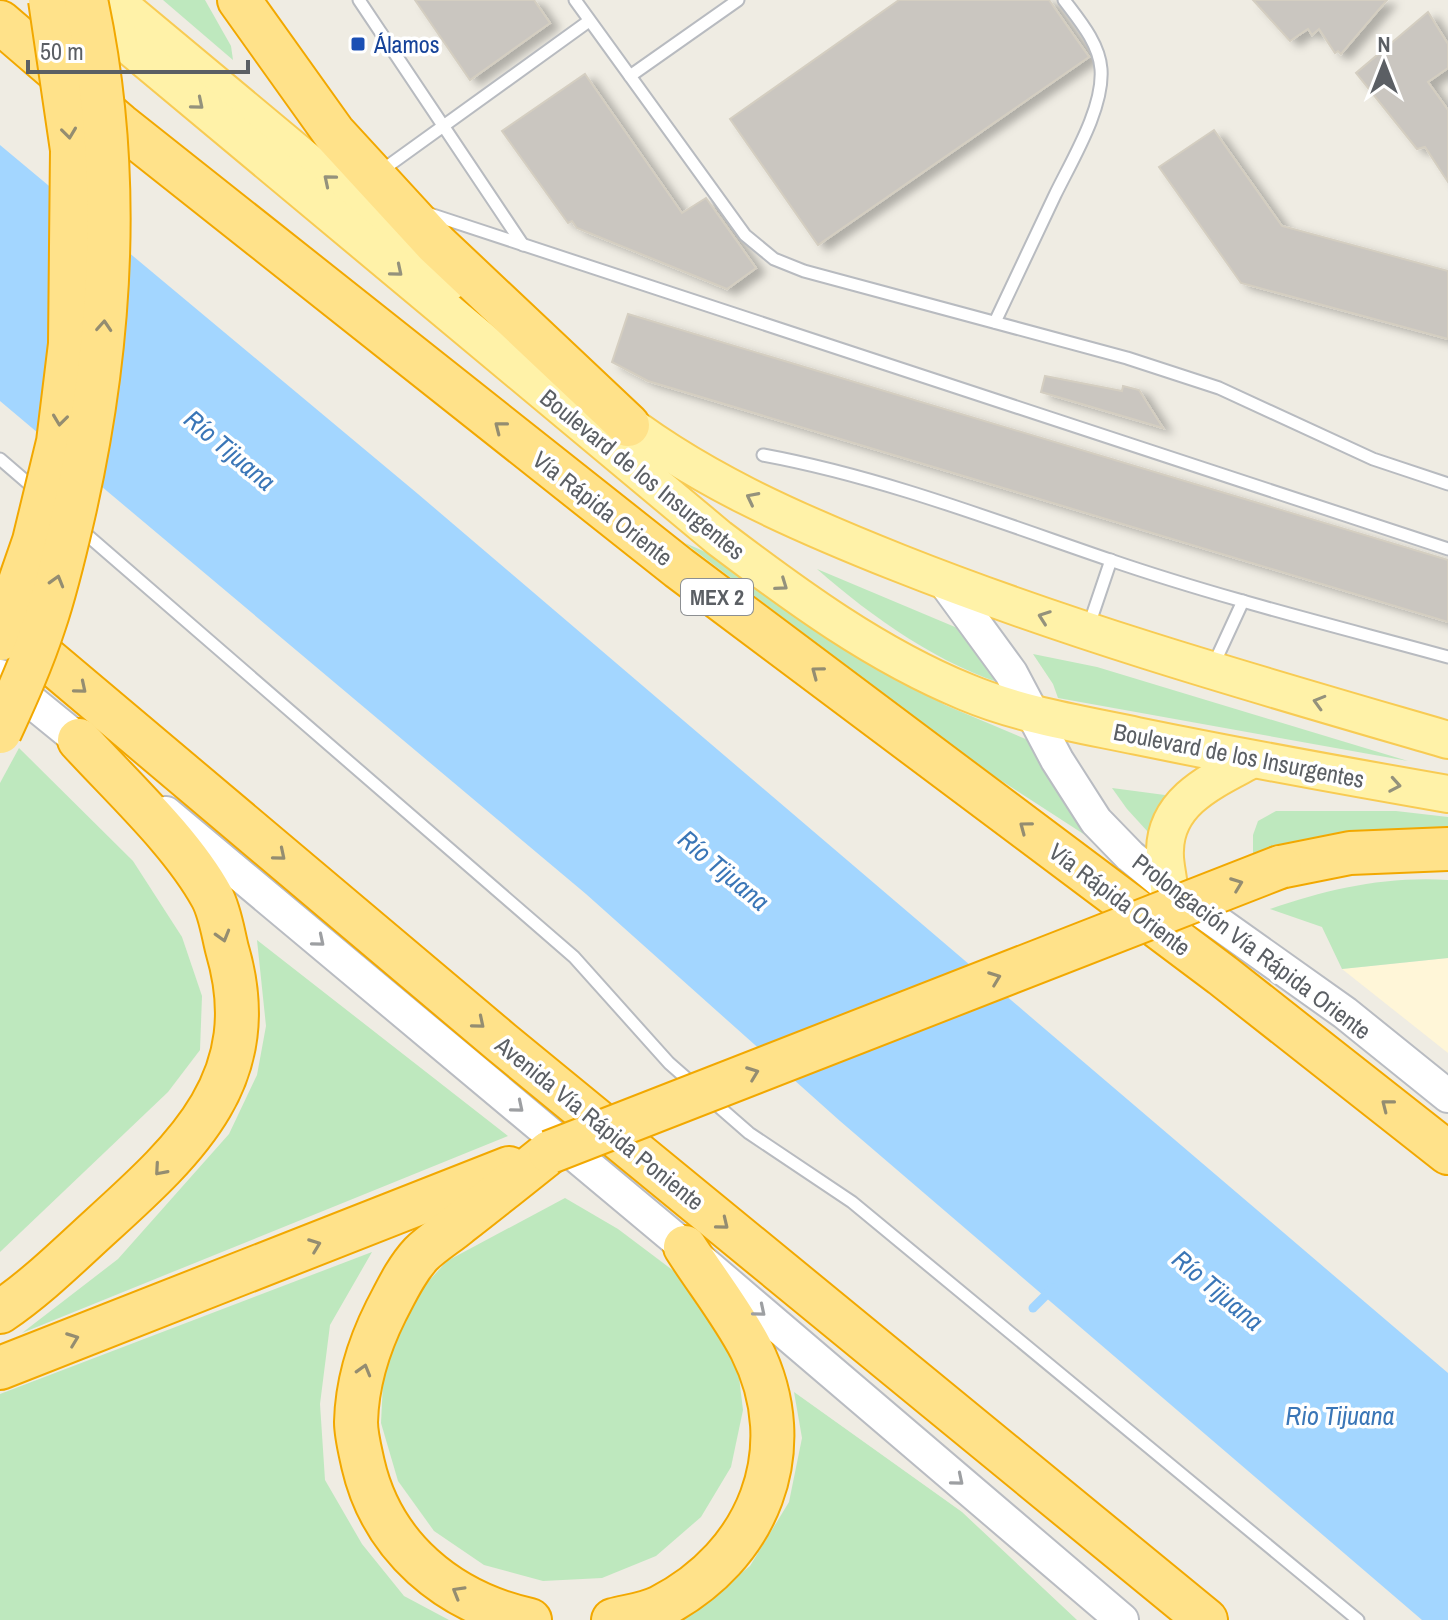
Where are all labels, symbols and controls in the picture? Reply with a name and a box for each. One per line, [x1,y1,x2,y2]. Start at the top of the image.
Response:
scale bar [28,24,248,74]
north arrow [1344,24,1424,104]
place label: Álamos [373,28,440,60]
text: N [1377,29,1391,59]
text: 50 m [40,35,84,67]
marker: Álamos [349,35,367,53]
one-way arrow [189,94,203,109]
one-way arrow [61,126,78,139]
one-way arrow [324,175,338,190]
one-way arrow [388,261,402,276]
one-way arrow [95,319,112,332]
street label: Boulevard de los Insurgentes [534,381,752,567]
water label: Río Tijuana [177,402,283,498]
one-way arrow [52,414,69,427]
one-way arrow [494,422,509,436]
street label: Vía Rápida Oriente [526,443,680,573]
one-way arrow [745,492,760,508]
one-way arrow [48,575,64,588]
one-way arrow [774,575,788,590]
road number: MEX 2 [681,579,753,615]
one-way arrow [1038,610,1052,627]
one-way arrow [811,667,825,681]
one-way arrow [72,678,86,693]
one-way arrow [1313,695,1327,711]
street label: Boulevard de los Insurgentes [1111,715,1367,795]
one-way arrow [1388,775,1402,792]
water label: Río Tijuana [671,822,777,918]
one-way arrow [1019,823,1033,837]
street label: Vía Rápida Oriente [1043,835,1197,963]
one-way arrow [271,845,285,860]
street label: Prolongación Vía Rápida Oriente [1126,846,1378,1046]
one-way arrow [1230,877,1244,894]
one-way arrow [214,928,230,942]
one-way arrow [309,931,324,946]
one-way arrow [987,971,1001,988]
one-way arrow [470,1013,484,1028]
street label: Avenida Vía Rápida Poniente [488,1028,711,1217]
one-way arrow [745,1066,759,1083]
one-way arrow [509,1097,523,1112]
one-way arrow [1381,1100,1396,1114]
one-way arrow [155,1161,170,1176]
one-way arrow [714,1214,728,1229]
one-way arrow [307,1238,321,1255]
water label: Río Tijuana [1165,1242,1271,1338]
one-way arrow [751,1301,765,1316]
one-way arrow [65,1333,79,1349]
one-way arrow [355,1364,371,1378]
water label: Rio Tijuana [1286,1398,1395,1433]
one-way arrow [948,1470,963,1484]
one-way arrow [452,1586,467,1602]

